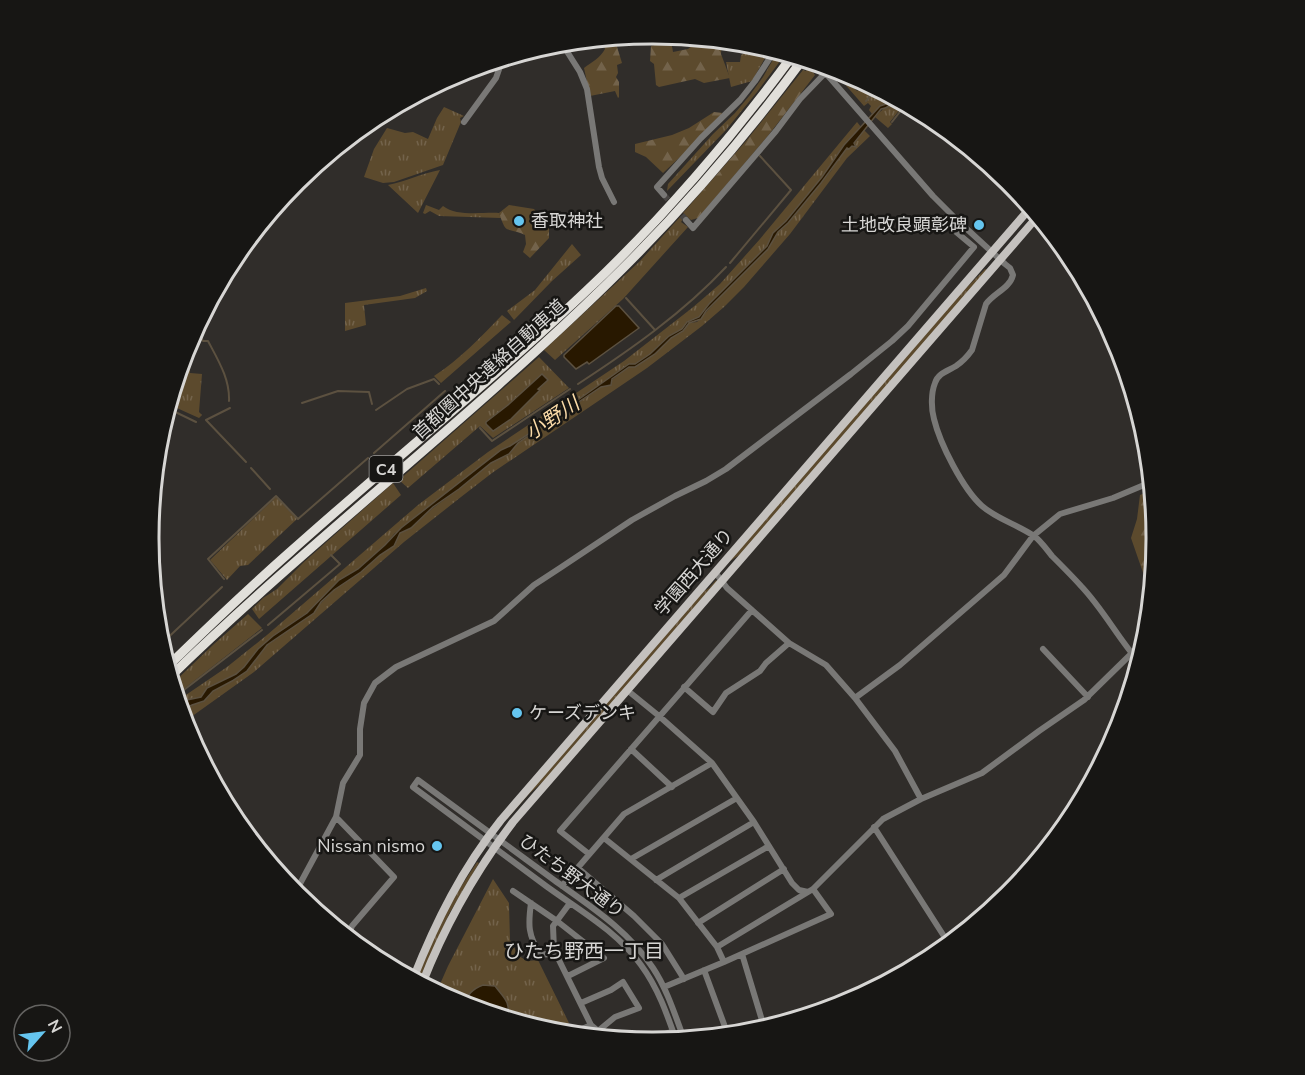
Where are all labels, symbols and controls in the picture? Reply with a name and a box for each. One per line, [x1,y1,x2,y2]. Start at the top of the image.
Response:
place label: 香取神社 [531,209,603,233]
place label: 土地改良顕彰碑 [841,213,967,237]
marker: 香取神社 [512,214,526,228]
marker: 土地改良顕彰碑 [972,218,986,232]
street label: 首都圏中央連絡自動車道 [407,294,571,444]
water label: 小野川 [520,389,586,446]
road number: C4 [370,456,402,482]
street label: 学園西大通り [650,523,738,621]
place label: ケーズデンキ [529,701,636,725]
marker: ケーズデンキ [510,706,524,720]
street label: ひたち野大通り [514,829,630,923]
place label: Nissan nismo [317,834,425,858]
marker: Nissan nismo [430,839,444,853]
district label: ひたち野西一丁目 [504,938,664,965]
north arrow [12,1003,72,1063]
text: N [42,1016,67,1037]

